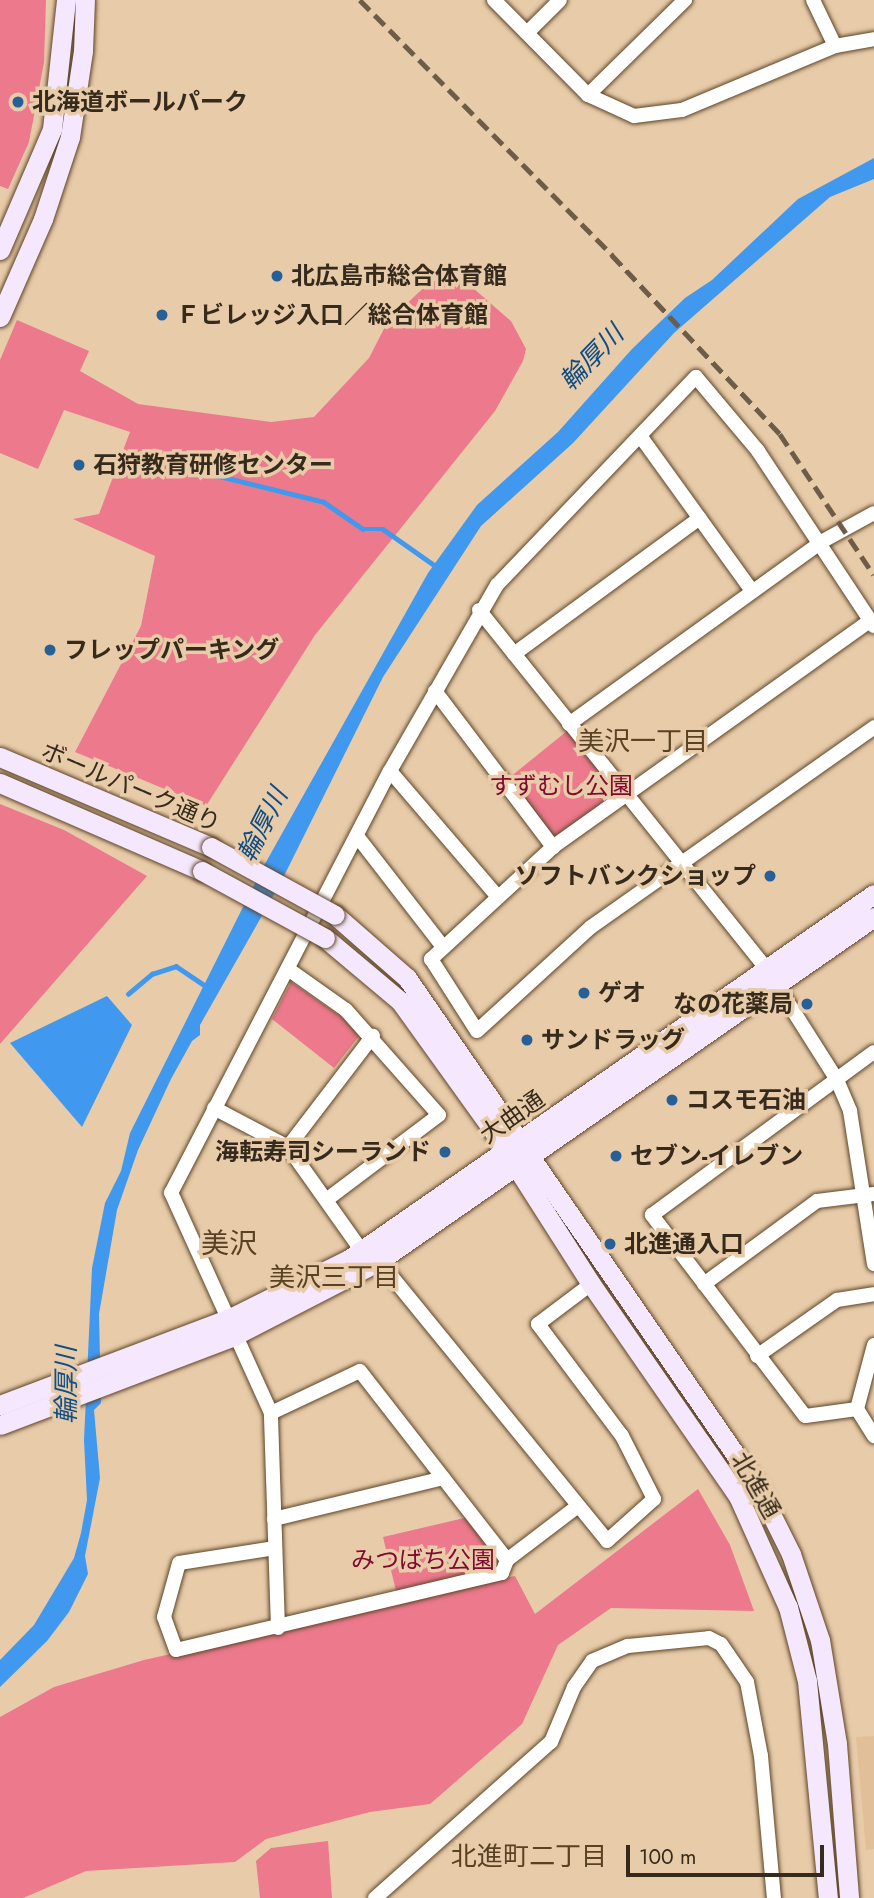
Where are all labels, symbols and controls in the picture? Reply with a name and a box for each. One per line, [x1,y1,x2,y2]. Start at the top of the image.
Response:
place label: 北海道ボールパーク [32,88,248,116]
marker: 北海道ボールパーク [10,94,26,110]
place label: 北広島市総合体育館 [291,262,507,290]
marker: 北広島市総合体育館 [269,268,285,284]
place label: Ｆビレッジ入口／総合体育館 [176,301,488,329]
marker: Ｆビレッジ入口／総合体育館 [154,307,170,323]
water label: 輪厚川 [554,319,630,397]
place label: 石狩教育研修センター [93,451,333,479]
marker: 石狩教育研修センター [71,457,87,473]
place label: フレップパーキング [64,636,280,664]
marker: フレップパーキング [42,642,58,658]
district label: 美沢一丁目 [578,726,708,758]
street label: ボールパーク通り [37,736,225,838]
park label: すずむし公園 [489,772,633,800]
water label: 輪厚川 [231,783,295,867]
place label: ソフトバンクショップ [516,862,756,890]
marker: ソフトバンクショップ [762,868,778,884]
place label: ゲオ [598,979,646,1007]
marker: ゲオ [576,985,592,1001]
place label: なの花薬局 [673,990,793,1018]
marker: なの花薬局 [799,996,815,1012]
place label: サンドラッグ [541,1026,685,1054]
marker: サンドラッグ [519,1032,535,1048]
street label: 大曲通 [474,1085,550,1149]
place label: コスモ石油 [686,1086,806,1114]
marker: コスモ石油 [664,1092,680,1108]
place label: 海転寿司シーランド [215,1138,431,1166]
place label: セブン-イレブン [630,1142,803,1170]
marker: 海転寿司シーランド [437,1144,453,1160]
marker: セブン-イレブン [608,1148,624,1164]
district label: 美沢 [201,1227,257,1261]
place label: 北進通入口 [624,1230,744,1258]
marker: 北進通入口 [602,1236,618,1252]
district label: 美沢三丁目 [269,1262,399,1294]
water label: 輪厚川 [51,1346,83,1424]
street label: 北進通 [726,1447,786,1523]
park label: みつばち公園 [351,1546,495,1574]
scale bar [629,1832,827,1876]
district label: 北進町二丁目 [451,1841,607,1873]
text: 100 m [639,1842,696,1872]

